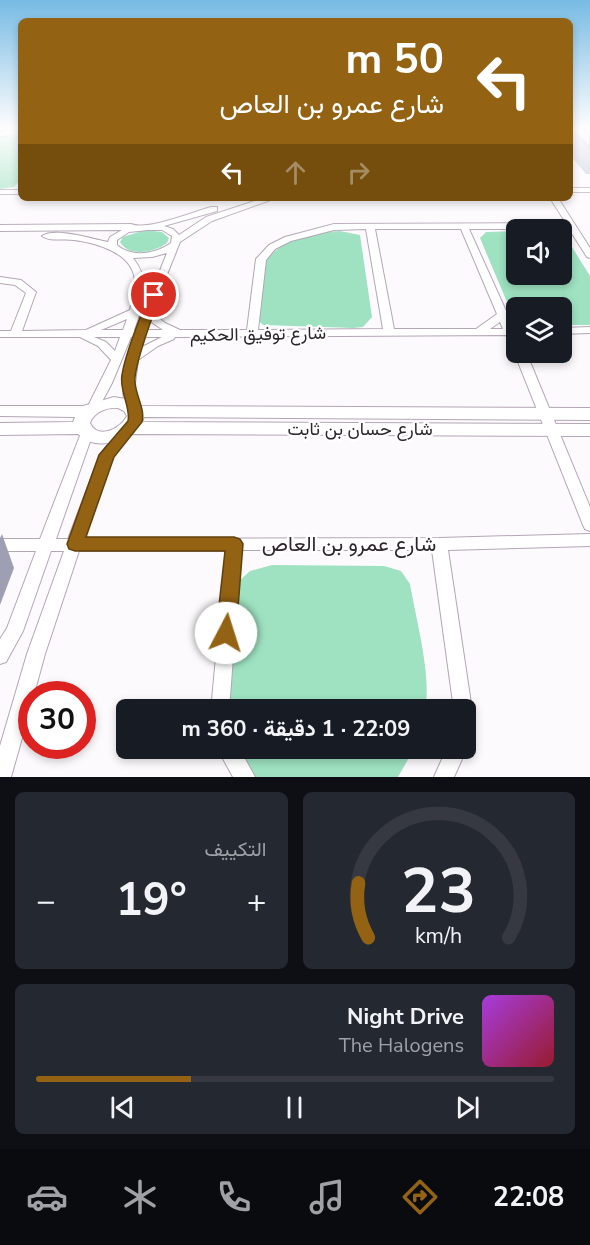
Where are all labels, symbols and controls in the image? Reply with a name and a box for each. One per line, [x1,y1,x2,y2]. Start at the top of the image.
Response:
text: 50 m [345,31,444,88]
icon: left [465,42,543,120]
text: شارع عمرو بن العاص [220,86,444,123]
icon: left [216,156,249,189]
icon: ahead [279,156,312,189]
icon: right [342,156,375,189]
map controls [506,219,572,363]
button: sound [506,219,572,285]
pin [128,269,179,320]
icon: arrive [137,278,170,311]
button: layers [506,297,572,363]
street label: شارع توفيق الحكيم [190,321,326,347]
street label: شارع حسان بن ثابت [287,417,433,441]
street label: شارع عمرو بن العاص [262,530,436,558]
position arrow [194,601,258,665]
speed limit sign: 30 [18,681,96,759]
text: 22:09 · 1 دقيقة · 360 m [182,714,410,744]
text: التكييف [204,836,267,863]
text: 23 [401,849,476,934]
text: 19° [116,870,187,931]
text: − [36,879,56,924]
text: + [247,879,267,924]
text: km/h [415,921,462,951]
text: Night Drive [347,1002,464,1032]
text: The Halogens [339,1032,464,1059]
icon: previous [106,1091,139,1124]
icon: pause [278,1091,311,1124]
icon: next [451,1091,484,1124]
icon: car [26,1176,68,1218]
icon: climate [119,1176,161,1218]
icon: phone [213,1176,255,1218]
icon: music [306,1176,348,1218]
icon: directions [399,1176,441,1218]
text: 22:08 [493,1179,564,1216]

